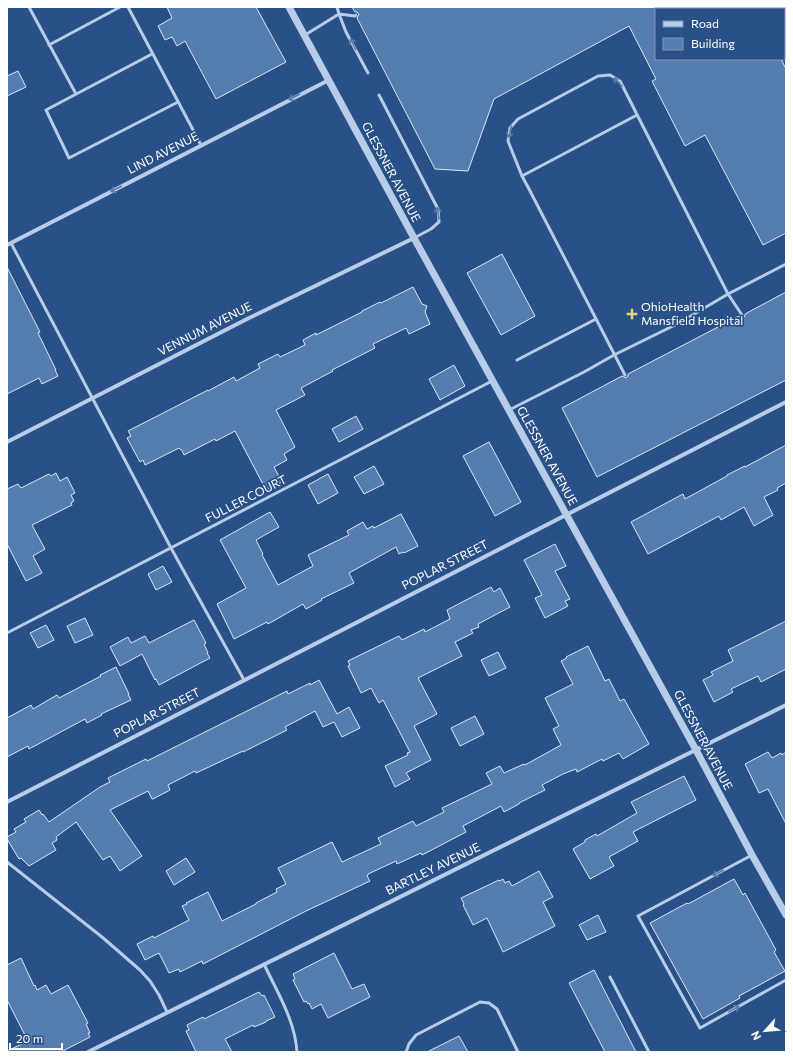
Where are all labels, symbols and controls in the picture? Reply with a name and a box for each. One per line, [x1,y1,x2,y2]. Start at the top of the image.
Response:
legend [655,8,785,60]
text: Road [691,16,719,30]
text: Building [691,36,735,50]
one-way arrow [348,38,356,50]
one-way arrow [613,77,623,87]
one-way arrow [288,94,300,102]
street label: GLESSNER AVENUE [360,119,424,224]
one-way arrow [506,125,514,138]
street label: LIND AVENUE [125,128,201,176]
one-way arrow [110,185,122,193]
one-way arrow [434,207,442,220]
street label: VENNUM AVENUE [155,298,254,358]
place label: OhioHealth Mansfield Hospital [641,299,743,327]
marker: OhioHealth Mansfield Hospital [626,308,638,320]
street label: GLESSNER AVENUE [515,404,581,507]
street label: FULLER COURT [203,472,289,525]
street label: POPLAR STREET [399,536,490,592]
street label: POPLAR STREET [111,684,202,740]
street label: GLESSNER AVENUE [672,687,736,792]
street label: BARTLEY AVENUE [383,839,482,897]
one-way arrow [712,870,724,878]
one-way arrow [728,1005,740,1013]
north arrow [745,1011,785,1051]
scale bar [10,1025,62,1051]
text: N [748,1029,763,1042]
text: 20 m [16,1031,43,1045]

